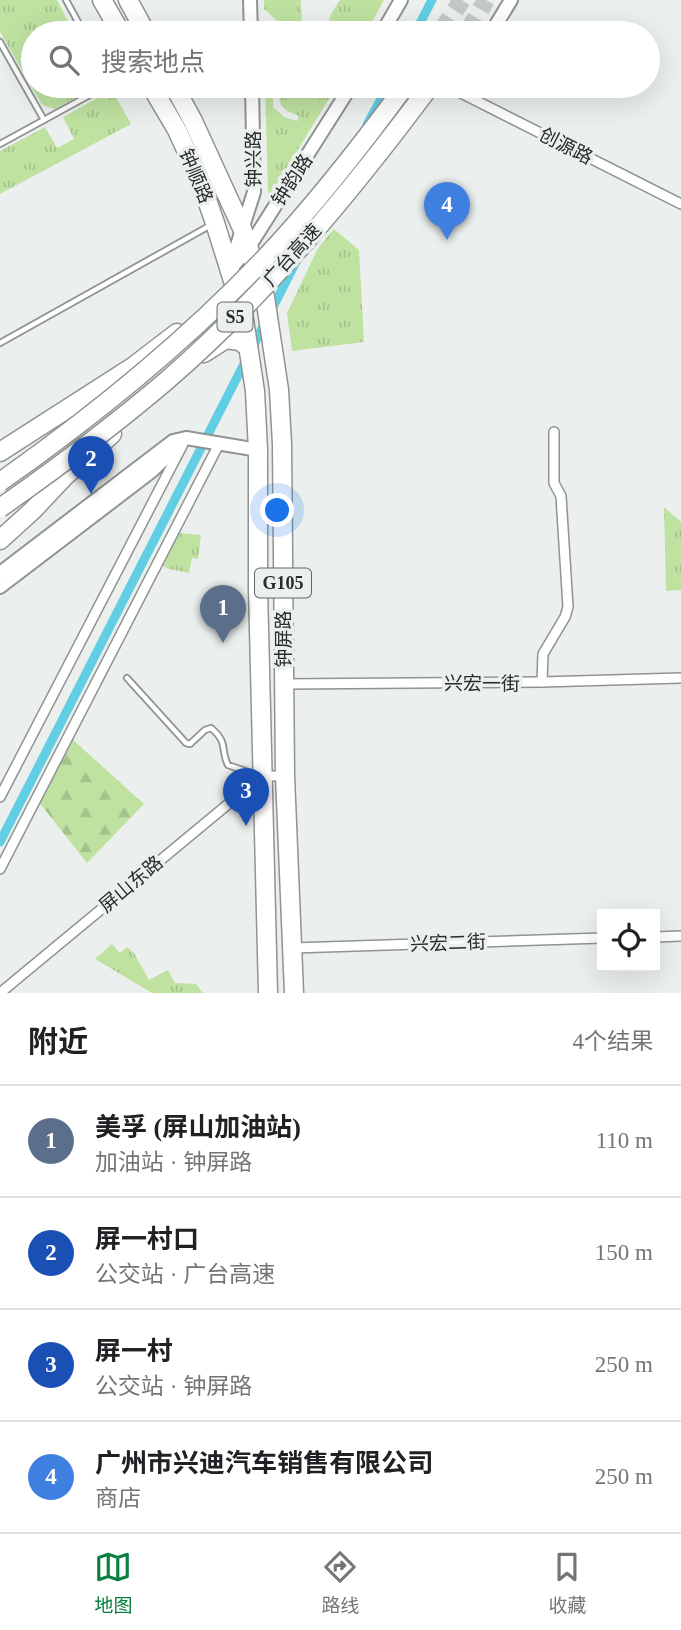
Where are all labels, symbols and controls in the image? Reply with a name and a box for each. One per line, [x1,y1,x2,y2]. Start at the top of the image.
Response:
search box [21,21,660,98]
icon: search [45,41,83,79]
text: 搜索地点 [101,48,205,77]
street label: 创源路 [536,124,596,168]
street label: 钟兴路 [243,130,264,188]
street label: 钟顺路 [175,146,217,206]
street label: 钟韵路 [268,150,316,210]
pin: 4 [424,182,470,240]
street label: 广台高速 [259,220,325,290]
road number: S5 [218,302,252,332]
pin: 2 [68,436,114,494]
your location [260,493,294,527]
road number: G105 [255,568,311,598]
pin: 1 [200,585,246,643]
street label: 钟屏路 [273,610,294,668]
street label: 兴宏一街 [444,673,520,694]
pin: 3 [223,768,269,826]
street label: 屏山东路 [95,852,167,916]
map controls [597,909,660,972]
button: locate [597,909,660,972]
street label: 兴宏二街 [410,931,486,955]
text: 附近 [28,1025,88,1058]
text: 4个结果 [573,1029,653,1054]
text: 美孚 (屏山加油站) [95,1113,301,1142]
text: 1 [45,1128,57,1153]
text: 110 m [596,1128,653,1153]
text: 加油站 · 钟屏路 [95,1150,252,1175]
text: 屏一村口 [95,1225,199,1254]
text: 2 [45,1240,57,1265]
text: 150 m [595,1240,653,1265]
text: 公交站 · 广台高速 [95,1262,275,1287]
text: 屏一村 [95,1337,173,1366]
text: 3 [45,1352,57,1377]
text: 250 m [595,1352,653,1377]
text: 公交站 · 钟屏路 [95,1374,252,1399]
text: 广州市兴迪汽车销售有限公司 [95,1449,433,1478]
text: 4 [45,1464,57,1489]
text: 250 m [595,1464,653,1489]
text: 商店 [95,1486,141,1511]
tab: 地图 [94,1548,133,1617]
tab: 路线 [321,1548,360,1617]
tab: 收藏 [548,1548,587,1617]

